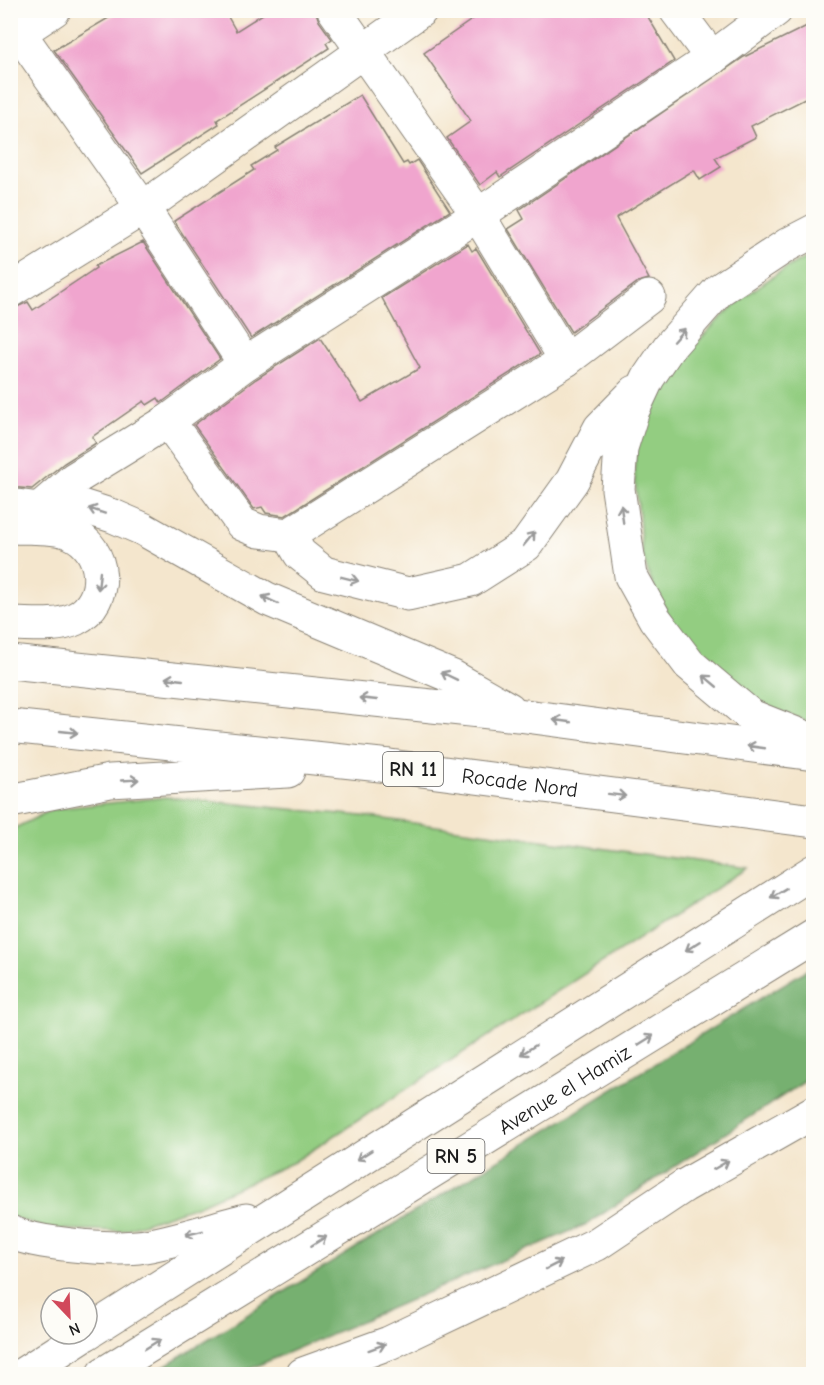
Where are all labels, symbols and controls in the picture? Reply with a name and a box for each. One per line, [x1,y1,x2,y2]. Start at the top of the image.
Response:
one-way arrow [672,328,686,343]
one-way arrow [88,505,107,516]
one-way arrow [616,505,627,525]
one-way arrow [522,532,536,547]
one-way arrow [93,571,104,591]
one-way arrow [341,574,360,586]
one-way arrow [261,593,279,605]
one-way arrow [441,669,459,681]
one-way arrow [165,673,185,684]
one-way arrow [703,674,718,688]
one-way arrow [359,693,379,704]
one-way arrow [553,715,573,726]
one-way arrow [58,727,78,738]
one-way arrow [746,741,766,752]
road number: RN 11 [383,752,443,786]
street label: Rocade Nord [460,763,579,802]
one-way arrow [119,774,139,785]
one-way arrow [607,790,626,801]
one-way arrow [770,887,787,899]
one-way arrow [685,940,702,952]
one-way arrow [637,1033,654,1045]
street label: Avenue el Hamiz [494,1040,635,1139]
one-way arrow [520,1044,537,1057]
road number: RN 5 [428,1139,484,1173]
one-way arrow [356,1149,373,1161]
one-way arrow [712,1159,729,1171]
one-way arrow [185,1227,204,1239]
one-way arrow [310,1234,327,1246]
one-way arrow [545,1259,563,1270]
north arrow [39,1286,99,1346]
text: N [66,1319,83,1339]
one-way arrow [144,1337,161,1349]
one-way arrow [367,1341,386,1352]

